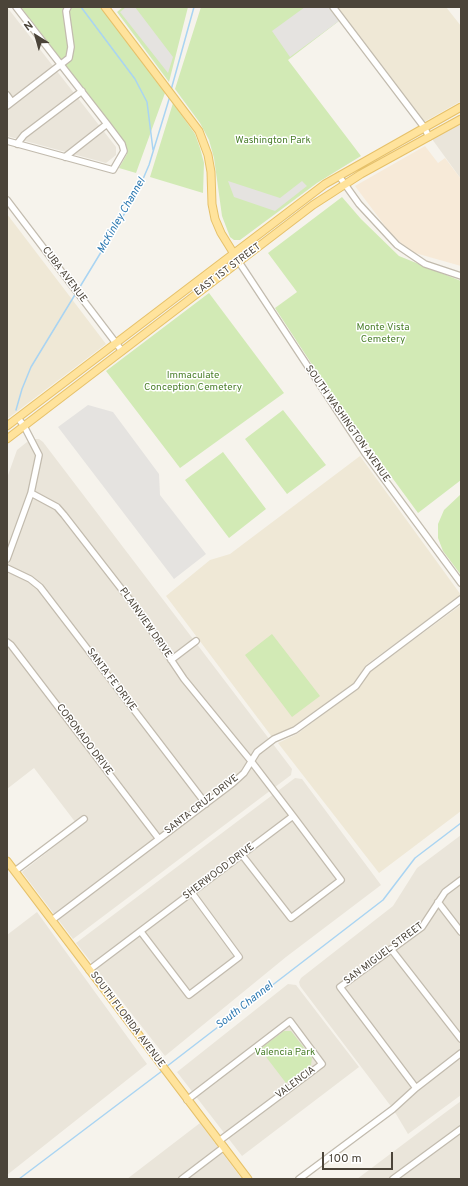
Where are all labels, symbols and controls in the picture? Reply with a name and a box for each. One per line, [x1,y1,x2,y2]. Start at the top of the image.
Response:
north arrow [16,16,56,56]
text: N [21,18,36,34]
park label: Washington Park [235,135,311,147]
water label: McKinley Channel [95,176,149,256]
street label: EAST 1ST STREET [192,241,264,299]
street label: CUBA AVENUE [39,245,89,305]
park label: Monte Vista Cemetery [356,322,410,346]
street label: SOUTH WASHINGTON AVENUE [302,363,392,485]
park label: Immaculate Conception Cemetery [144,370,242,394]
street label: PLAINVIEW DRIVE [116,586,174,660]
street label: SANTA FE DRIVE [83,646,139,714]
street label: CORONADO DRIVE [53,702,115,778]
street label: SANTA CRUZ DRIVE [163,772,241,838]
street label: SHERWOOD DRIVE [181,841,257,903]
street label: SAN MIGUEL STREET [342,920,426,988]
street label: SOUTH FLORIDA AVENUE [87,970,167,1070]
water label: South Channel [214,980,276,1032]
park label: Valencia Park [255,1047,315,1059]
street label: VALENCIA [274,1064,318,1102]
scale bar [324,1144,395,1170]
text: 100 m [329,1151,362,1167]

